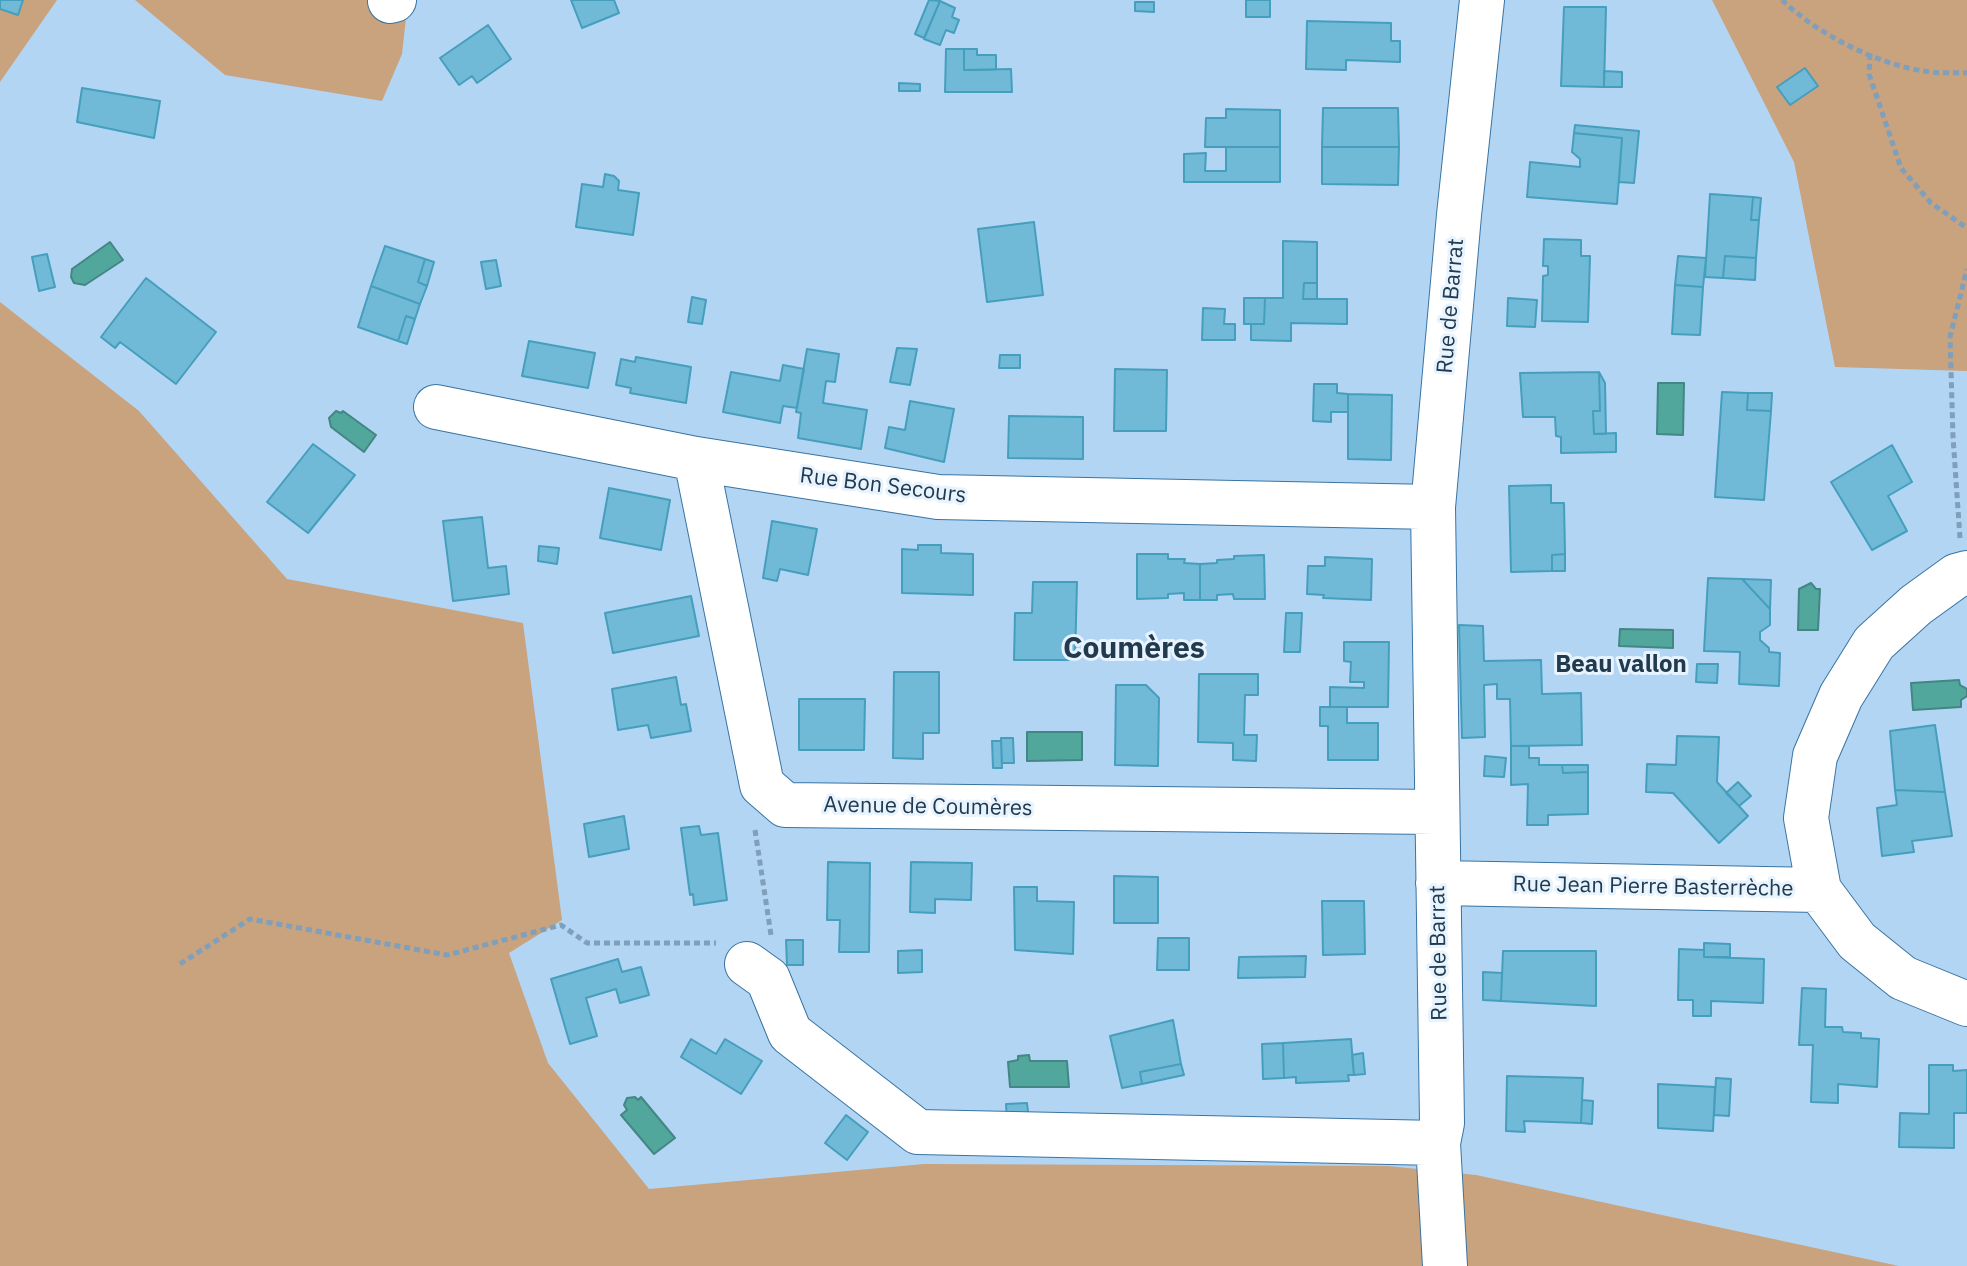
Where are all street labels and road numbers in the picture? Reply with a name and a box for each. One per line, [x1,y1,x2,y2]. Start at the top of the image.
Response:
street label: Rue de Barrat [1432,237,1470,375]
street label: Rue Bon Secours [798,463,968,509]
street label: Avenue de Coumères [823,792,1033,822]
street label: Rue Jean Pierre Basterrèche [1512,871,1794,903]
street label: Rue de Barrat [1425,885,1453,1021]

